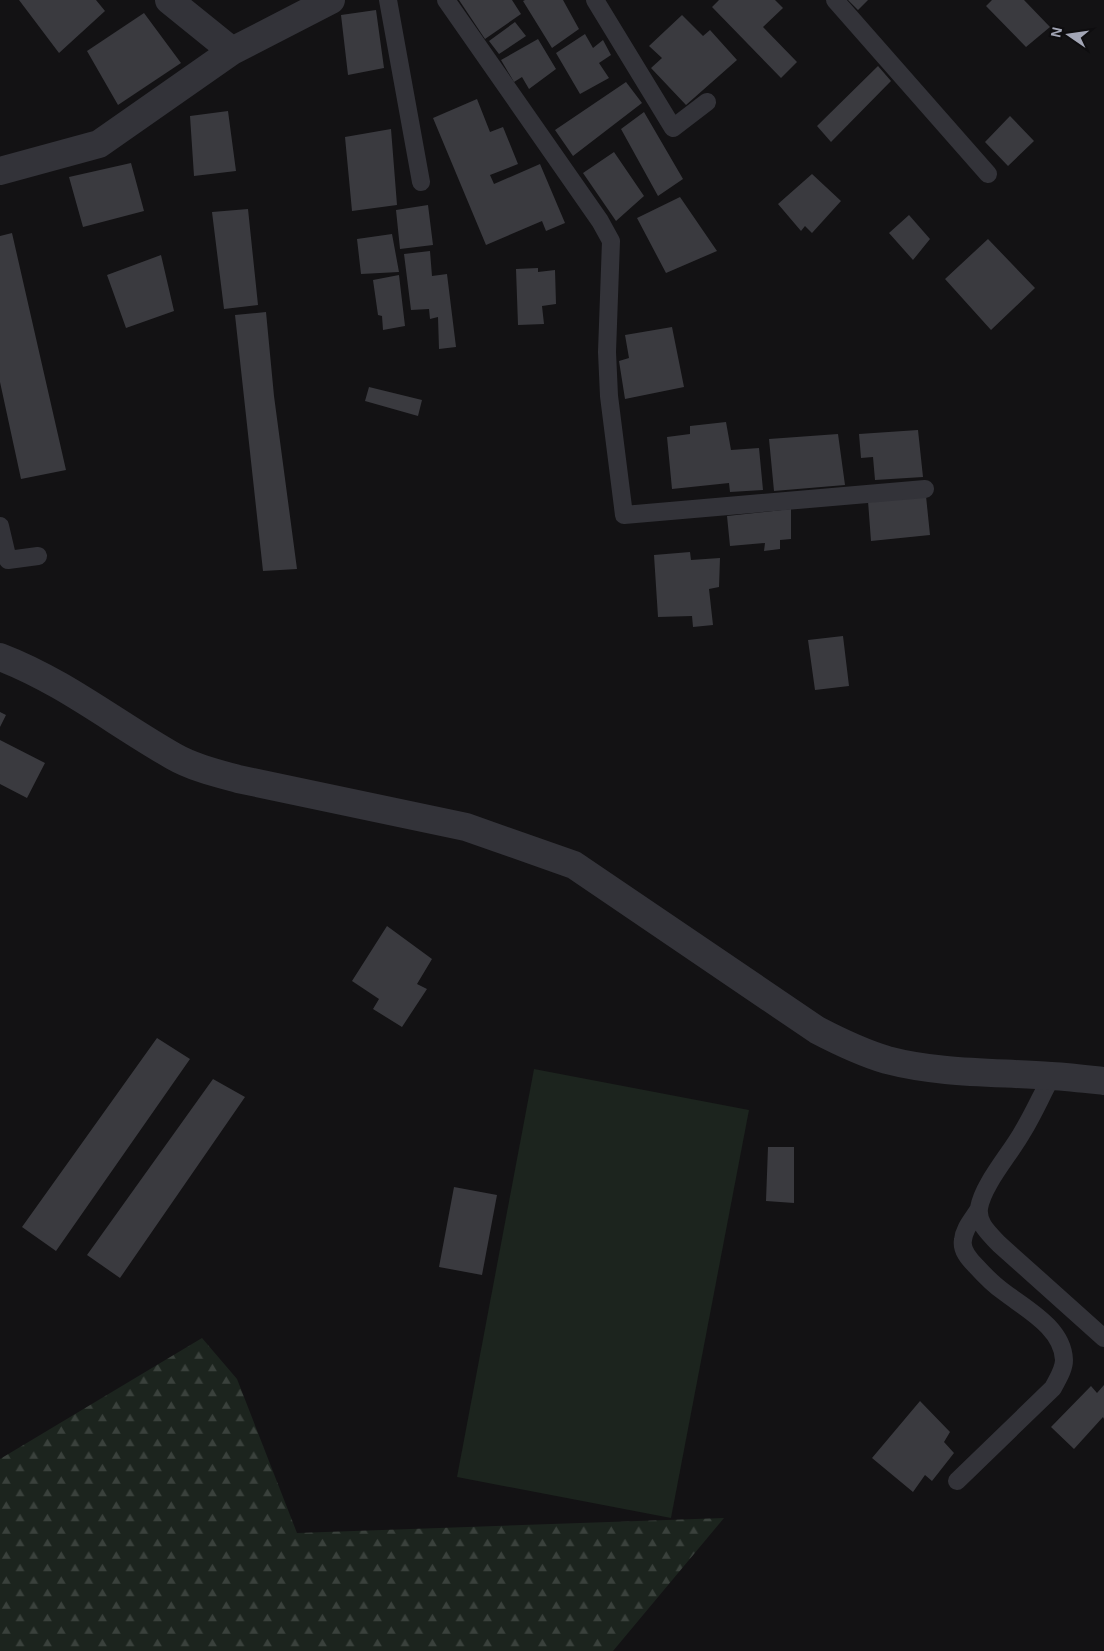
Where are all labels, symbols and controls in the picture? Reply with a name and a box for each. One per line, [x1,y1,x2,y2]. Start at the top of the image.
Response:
north arrow [1044,10,1094,60]
text: N [1047,25,1065,39]

